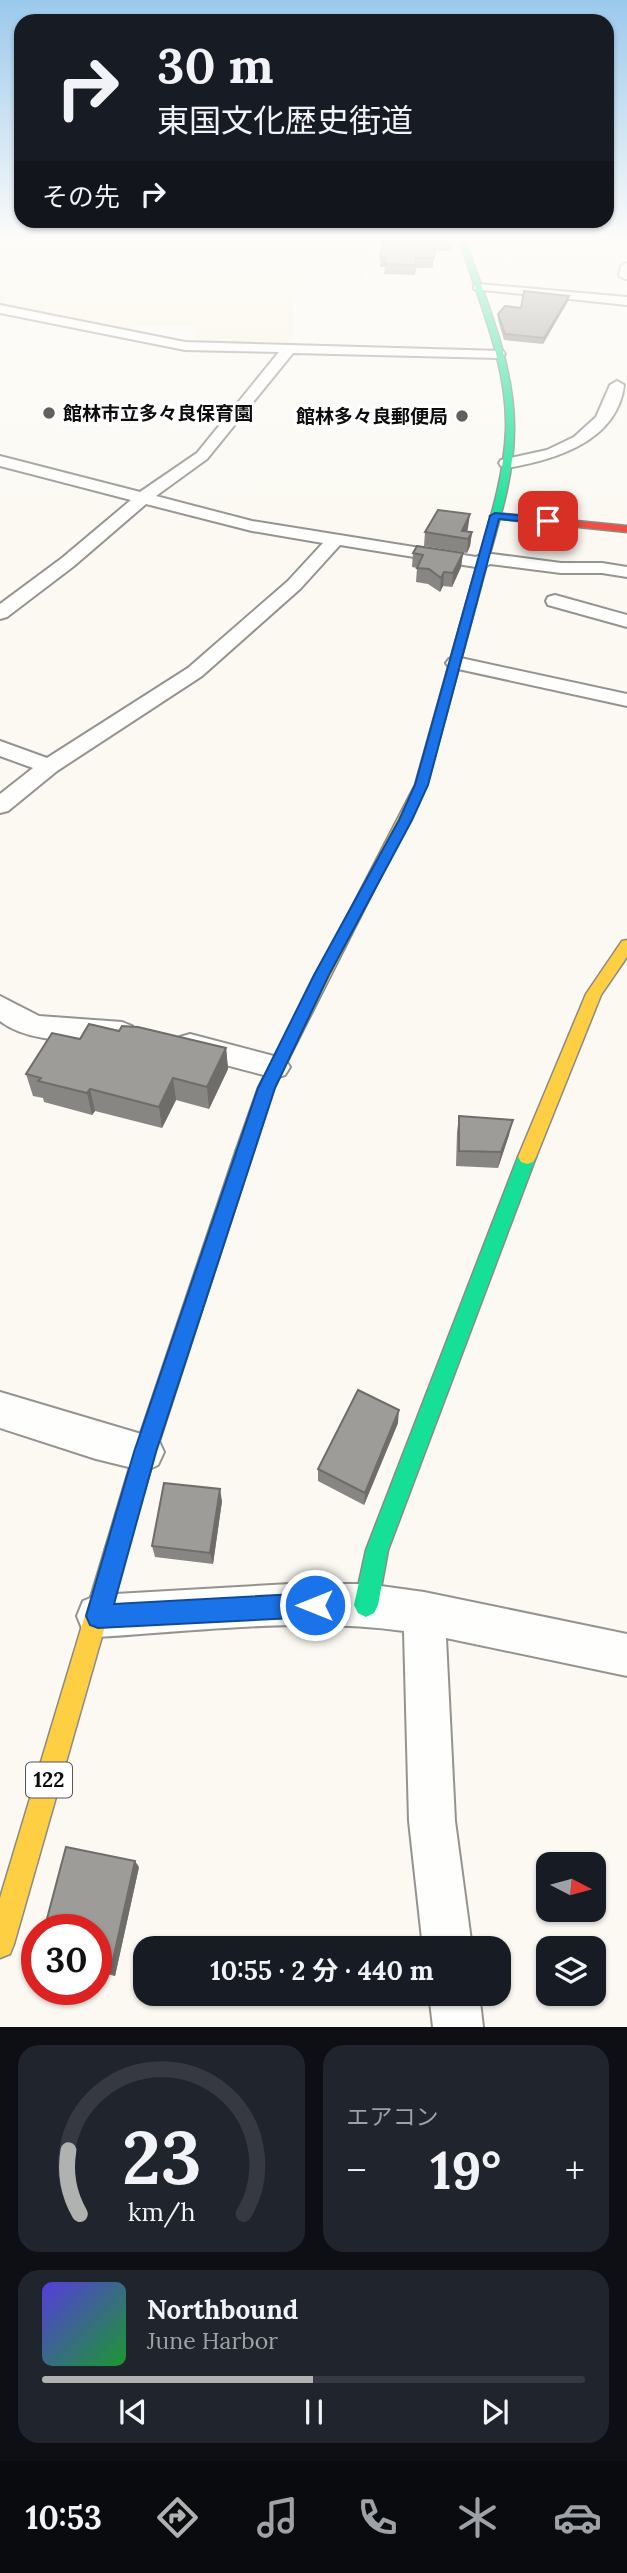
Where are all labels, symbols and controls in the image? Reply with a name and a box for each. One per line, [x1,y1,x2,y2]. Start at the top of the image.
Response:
text: 30 m [157,34,274,96]
icon: right [42,42,133,133]
text: 東国文化歴史街道 [157,100,413,141]
icon: right [134,175,172,213]
text: その先 [42,180,120,213]
place label: 館林市立多々良保育園 [63,401,253,425]
place label: 館林多々良郵便局 [296,404,448,428]
marker: 館林市立多々良保育園 [41,405,57,421]
marker: 館林多々良郵便局 [454,408,470,424]
pin [518,491,578,551]
icon: arrive [529,502,567,540]
position arrow [278,1568,352,1642]
road number: 122 [26,1762,72,1798]
north arrow [536,1852,606,1922]
map controls [536,1852,606,2006]
speed limit sign: 30 [21,1914,112,2005]
button: layers [536,1936,606,2006]
text: 10:55 · 2 分 · 440 m [210,1954,434,1987]
text: エアコン [347,2102,439,2131]
text: 23 [121,2112,201,2205]
text: 19° [430,2137,501,2203]
text: − [347,2146,367,2194]
text: + [565,2146,585,2194]
text: km/h [127,2196,195,2228]
text: Northbound [147,2293,298,2326]
text: June Harbor [147,2326,278,2355]
icon: previous [114,2393,152,2431]
icon: pause [295,2393,333,2431]
icon: next [476,2393,514,2431]
icon: directions [153,2493,202,2542]
icon: music [253,2493,302,2542]
icon: phone [353,2493,402,2542]
icon: climate [453,2493,502,2542]
icon: car [553,2493,602,2542]
text: 10:53 [25,2497,102,2538]

